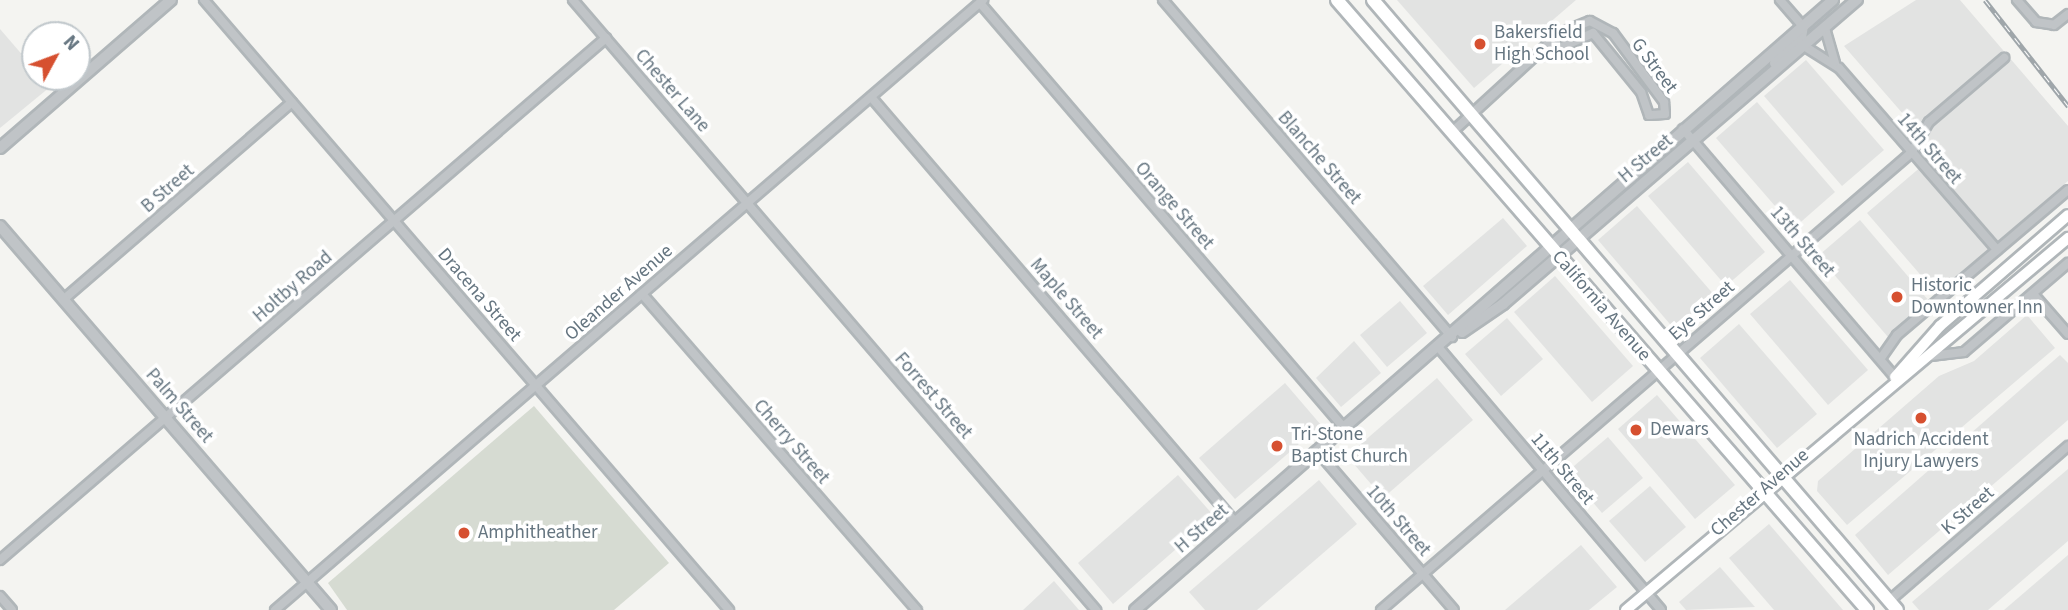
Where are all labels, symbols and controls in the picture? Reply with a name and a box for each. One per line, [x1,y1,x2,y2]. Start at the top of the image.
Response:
north arrow [21,21,91,91]
place label: Bakersfield High School [1494,22,1589,66]
text: N [56,30,85,57]
street label: G Street [1626,34,1682,98]
marker: Bakersfield High School [1472,36,1488,52]
street label: Chester Lane [630,45,714,137]
street label: Blanche Street [1272,107,1366,209]
street label: 14th Street [1892,109,1966,189]
street label: H Street [1614,130,1678,188]
street label: Orange Street [1130,157,1218,255]
street label: B Street [137,160,199,218]
street label: 13th Street [1765,202,1839,282]
street label: Oleander Avenue [560,240,678,346]
street label: Dracena Street [432,244,526,346]
street label: Holtby Road [249,246,337,328]
street label: California Avenue [1547,246,1655,366]
street label: Maple Street [1025,254,1107,344]
place label: Historic Downtowner Inn [1911,275,2043,319]
street label: Eye Street [1665,276,1739,346]
marker: Historic Downtowner Inn [1889,289,1905,305]
street label: Forrest Street [889,348,977,444]
street label: Palm Street [140,364,218,448]
street label: Cherry Street [748,395,834,489]
marker: Nadrich Accident Injury Lawyers [1913,410,1929,426]
place label: Dewars [1650,419,1709,441]
marker: Dewars [1628,422,1644,438]
place label: Tri-Stone Baptist Church [1291,424,1408,468]
street label: 11th Street [1525,428,1599,510]
place label: Nadrich Accident Injury Lawyers [1853,429,1989,473]
marker: Tri-Stone Baptist Church [1269,438,1285,454]
street label: Chester Avenue [1706,444,1814,542]
street label: 10th Street [1361,481,1435,561]
street label: K Street [1937,482,1999,540]
street label: H Street [1170,499,1234,559]
place label: Amphitheather [478,522,598,544]
marker: Amphitheather [456,525,472,541]

